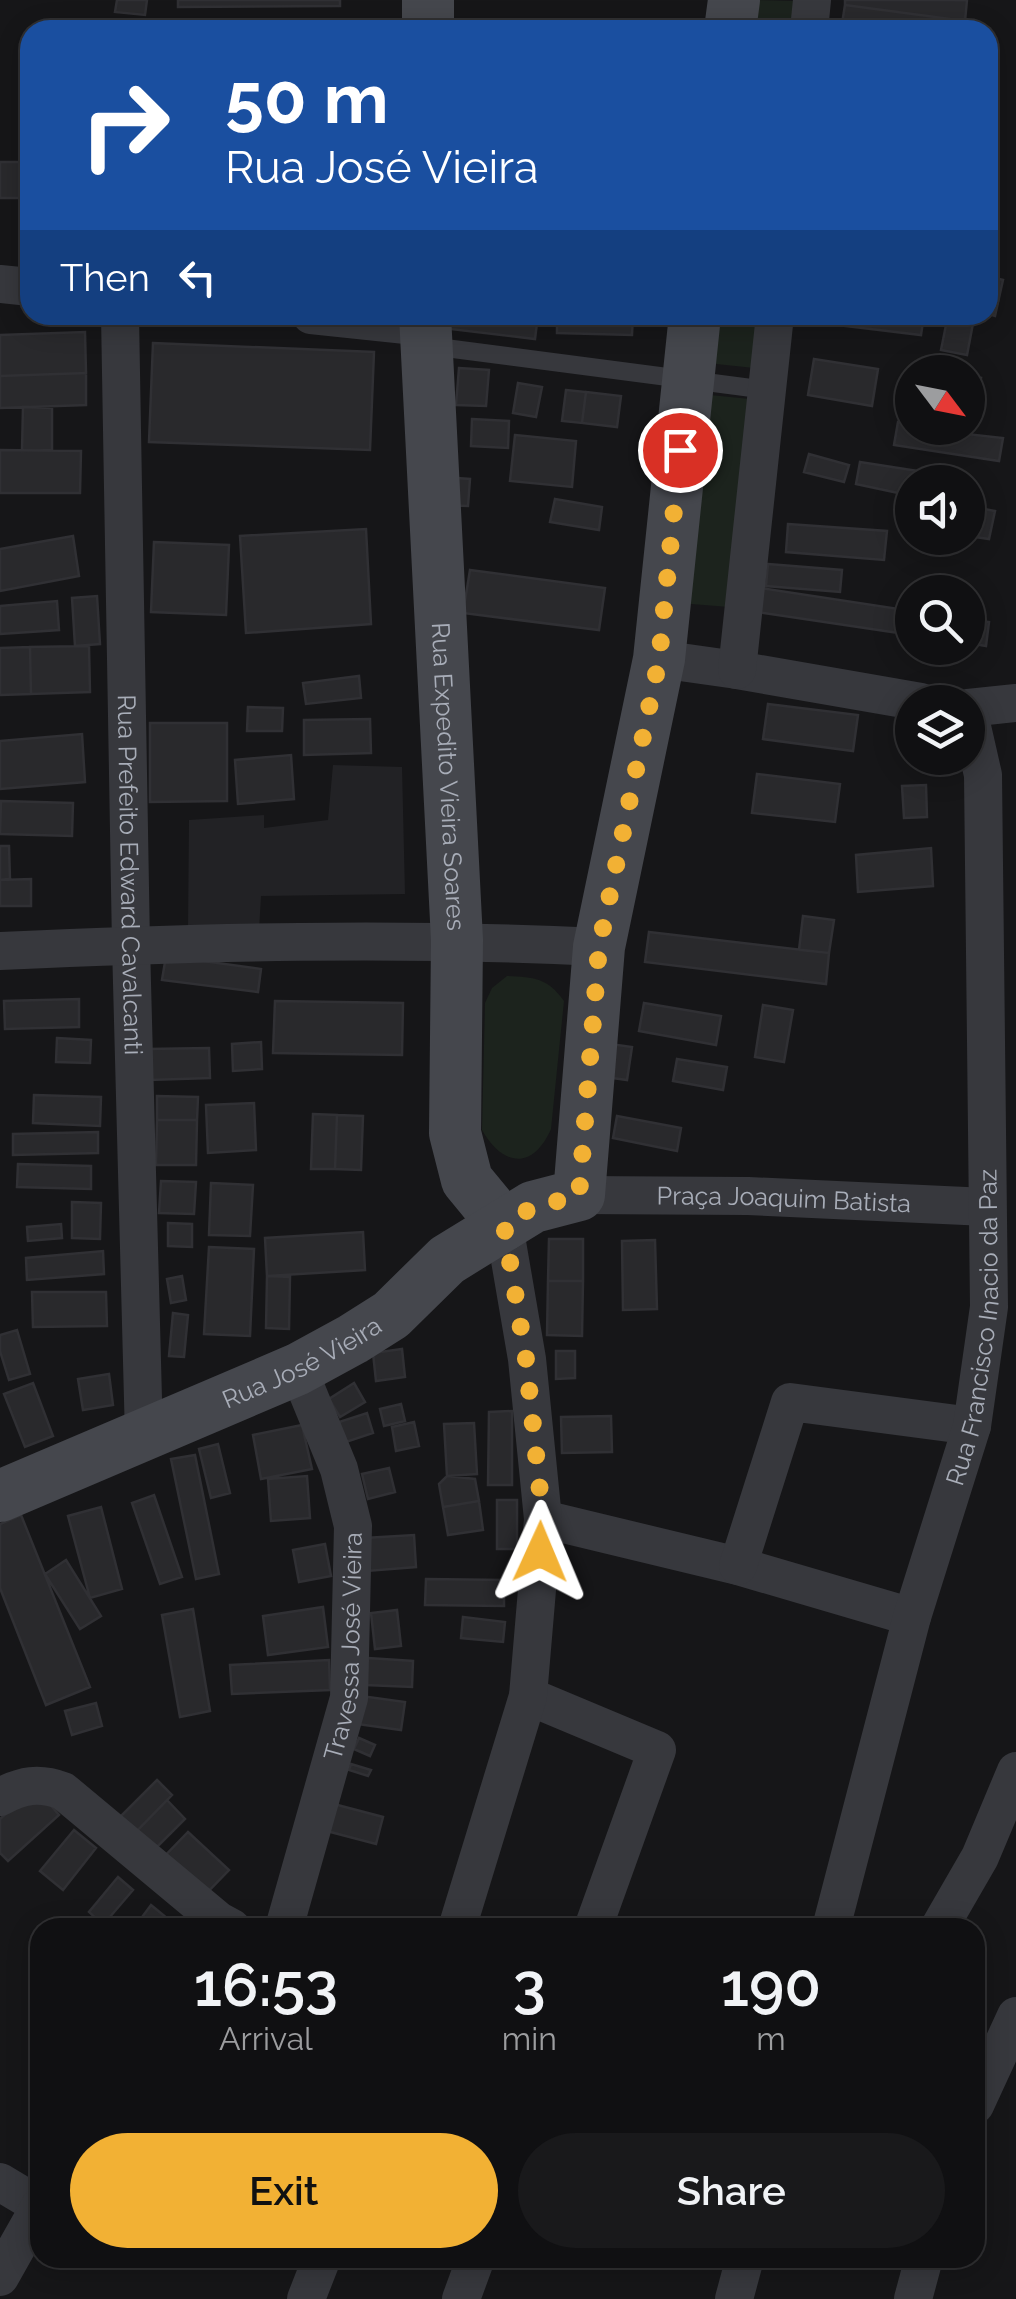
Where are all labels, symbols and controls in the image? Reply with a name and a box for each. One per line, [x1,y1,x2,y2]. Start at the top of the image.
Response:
text: 50 m [225,57,389,139]
icon: right [60,60,190,190]
text: Rua José Vieira [225,141,539,194]
icon: left [170,250,225,305]
text: Then [60,255,150,300]
north arrow [895,355,985,445]
map controls [895,355,985,775]
pin [638,408,723,493]
icon: arrive [653,423,708,478]
button: sound [895,465,985,555]
button: search [895,575,985,665]
street label: Rua Expedito Vieira Soares [426,621,471,931]
button: layers [895,685,985,775]
street label: Rua Prefeito Edward Cavalcanti [112,694,149,1056]
street label: Rua Francisco Inacio da Paz [939,1169,1005,1489]
street label: Praça Joaquim Batista [657,1180,912,1218]
street label: Rua José Vieira [218,1310,387,1415]
position arrow [488,1500,592,1604]
street label: Travessa José Vieira [317,1532,368,1764]
text: 16:53 [194,1950,338,2020]
text: 3 [513,1950,546,2020]
text: 190 [721,1950,821,2020]
text: Arrival [219,2020,313,2057]
text: min [502,2020,557,2057]
text: m [756,2020,786,2057]
button: Exit [70,2133,498,2248]
button: Share [518,2133,945,2248]

